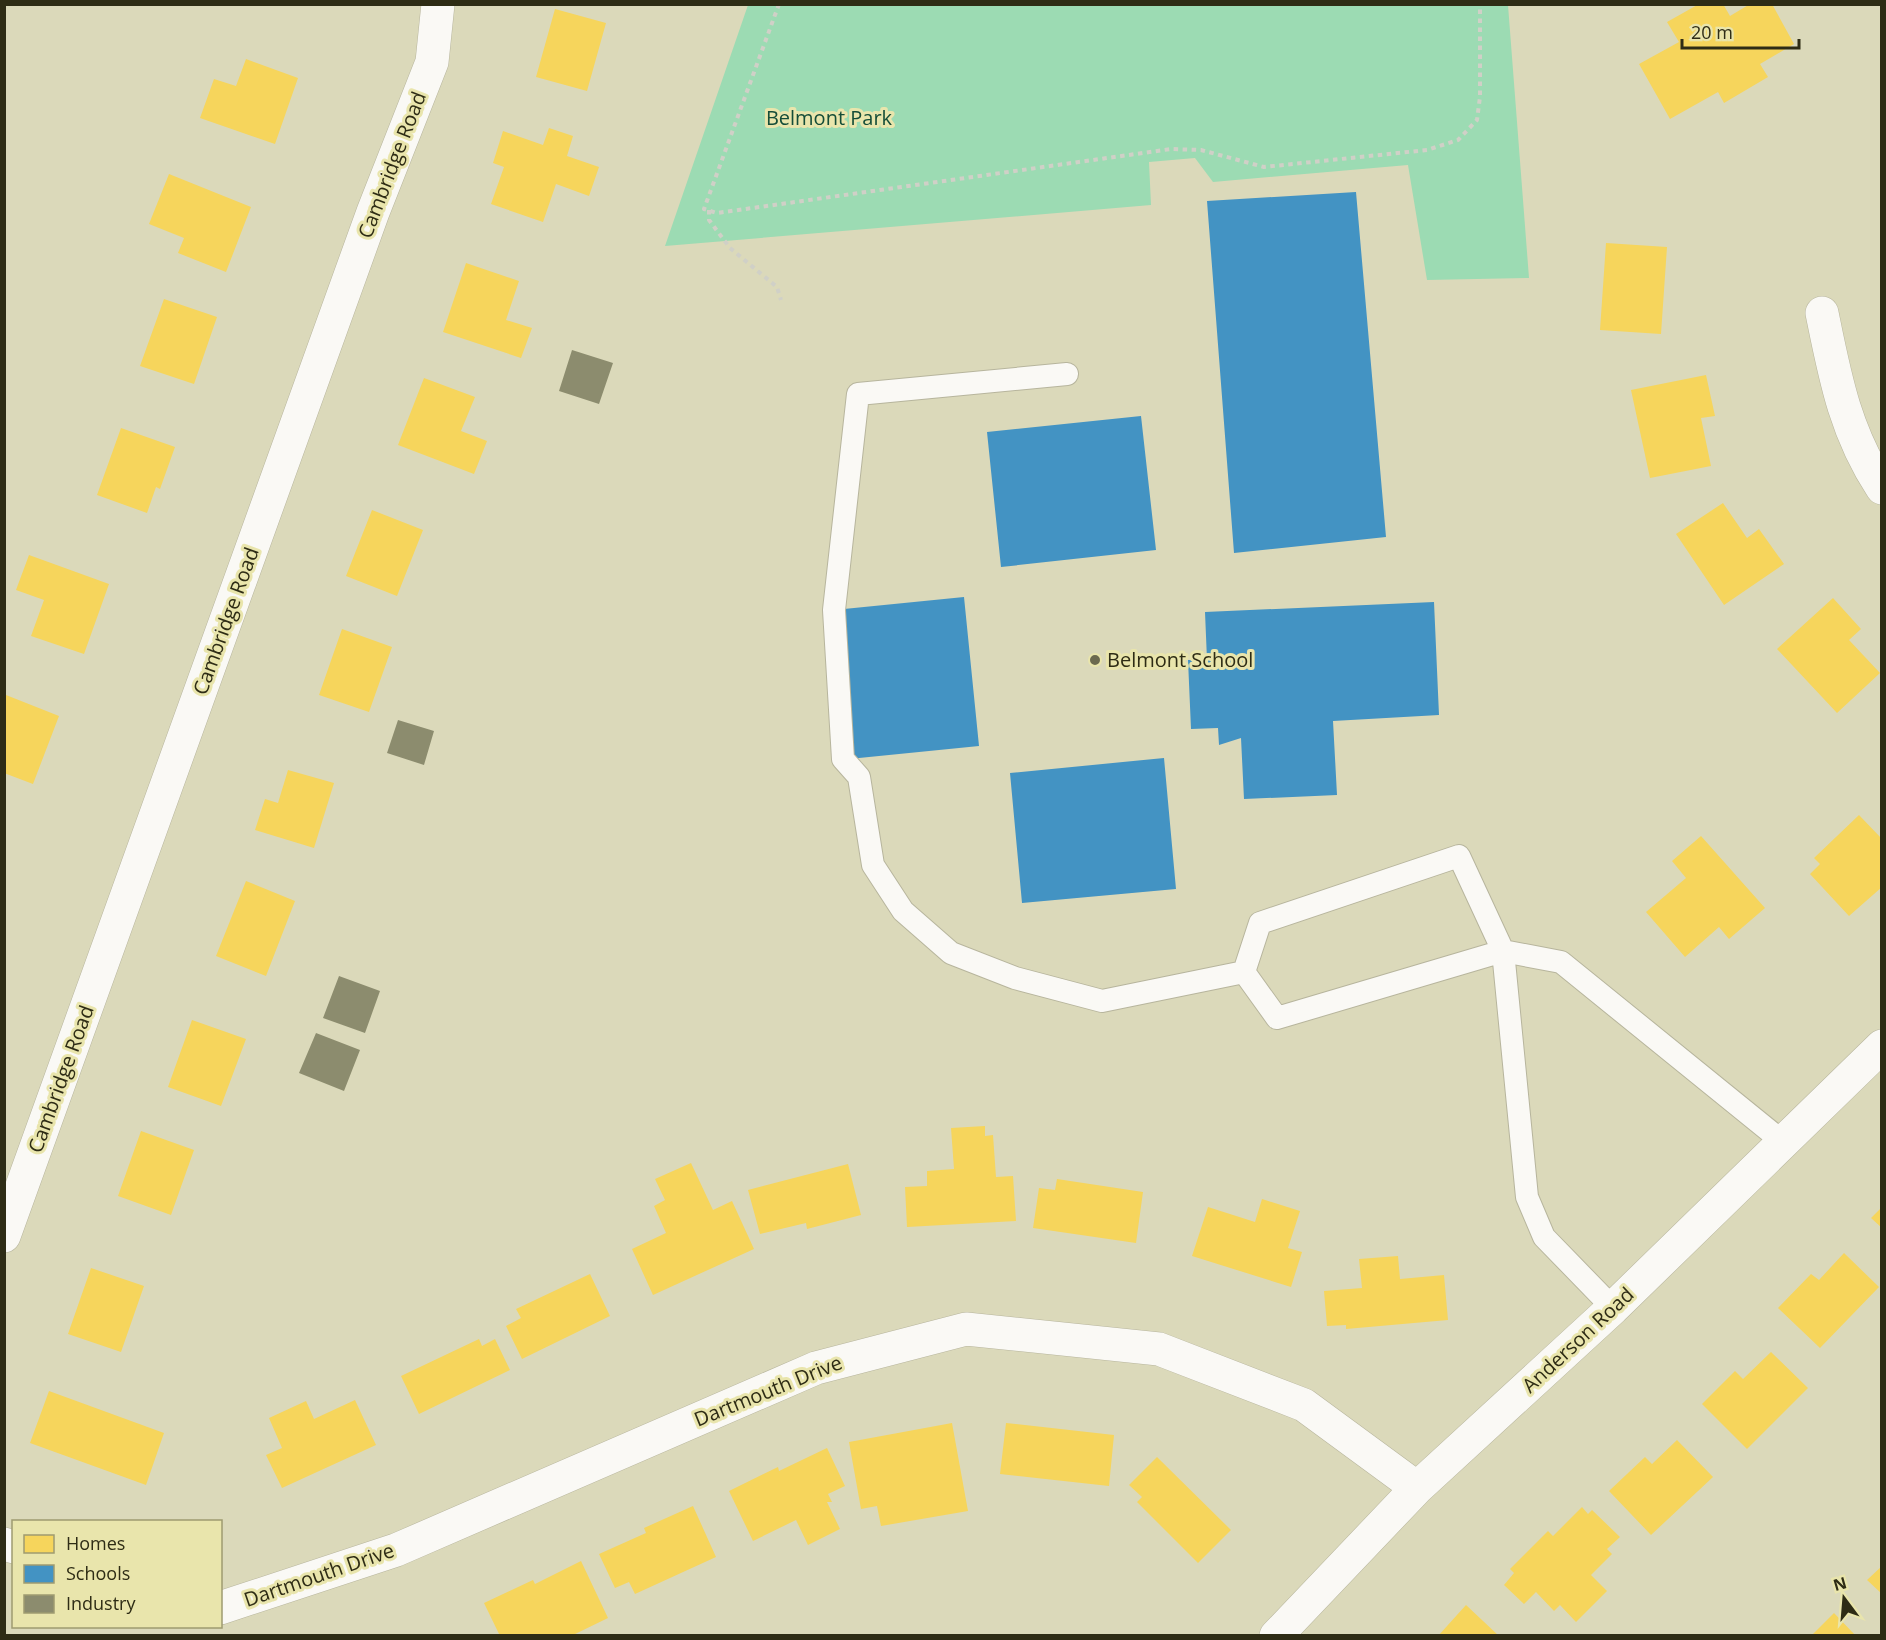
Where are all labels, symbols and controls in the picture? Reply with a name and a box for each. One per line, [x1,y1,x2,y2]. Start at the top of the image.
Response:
scale bar [1682,12,1799,50]
text: 20 m [1691,20,1733,44]
street label: Cambridge Road [351,88,432,242]
park label: Belmont Park [766,104,893,131]
street label: Cambridge Road [186,543,265,698]
place label: Belmont School [1107,646,1253,673]
marker: Belmont School [1088,653,1102,667]
street label: Cambridge Road [21,1001,100,1156]
street label: Anderson Road [1516,1281,1639,1398]
street label: Dartmouth Drive [690,1349,846,1433]
legend [12,1520,222,1628]
text: Homes [66,1531,125,1555]
street label: Dartmouth Drive [240,1536,398,1613]
text: Schools [66,1561,130,1585]
north arrow [1814,1568,1874,1628]
text: N [1831,1571,1849,1596]
text: Industry [66,1591,136,1615]

